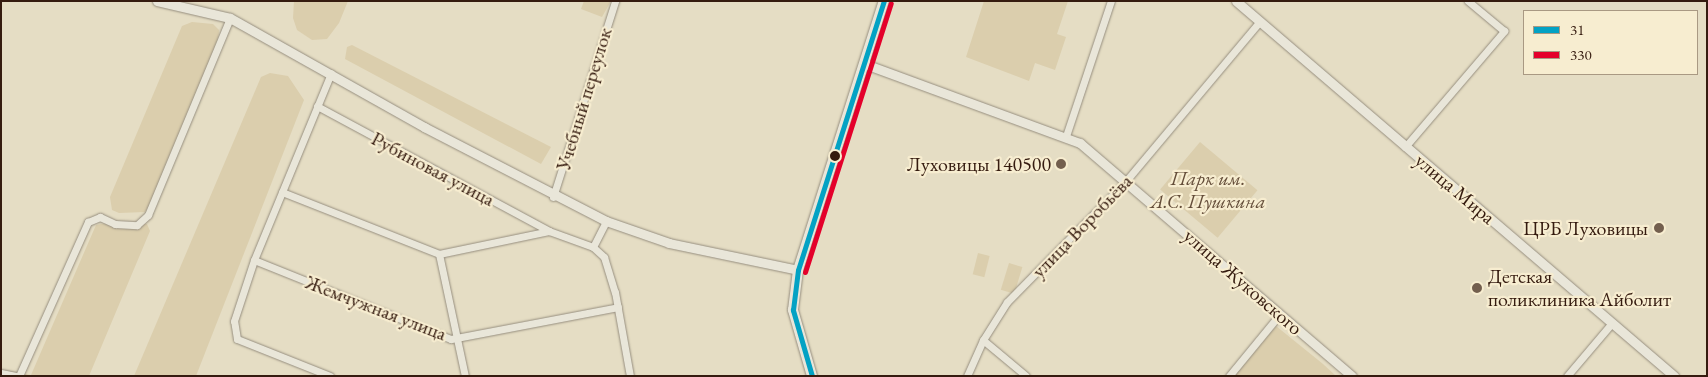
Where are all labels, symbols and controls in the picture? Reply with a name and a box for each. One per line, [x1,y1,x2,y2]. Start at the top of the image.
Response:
legend [1523,10,1698,75]
text: 31 [1570,20,1584,39]
street label: Учебный переулок [551,25,617,173]
text: 330 [1570,45,1592,64]
street label: Рубиновая улица [367,126,499,212]
street label: улица Мира [1410,149,1500,229]
unlabelled marker [830,151,840,161]
place label: Луховицы 140500 [907,152,1051,176]
marker: Луховицы 140500 [1055,158,1067,170]
park label: Парк им. А.С. Пушкина [1150,167,1266,214]
street label: улица Воробьёва [1027,169,1137,283]
place label: ЦРБ Луховицы [1523,216,1648,240]
marker: ЦРБ Луховицы [1652,221,1666,235]
street label: улица Жуковского [1179,224,1307,340]
place label: Детская поликлиника Айболит [1488,264,1671,311]
street label: Жемчужная улица [302,270,450,346]
marker: Детская поликлиника Айболит [1470,281,1484,295]

